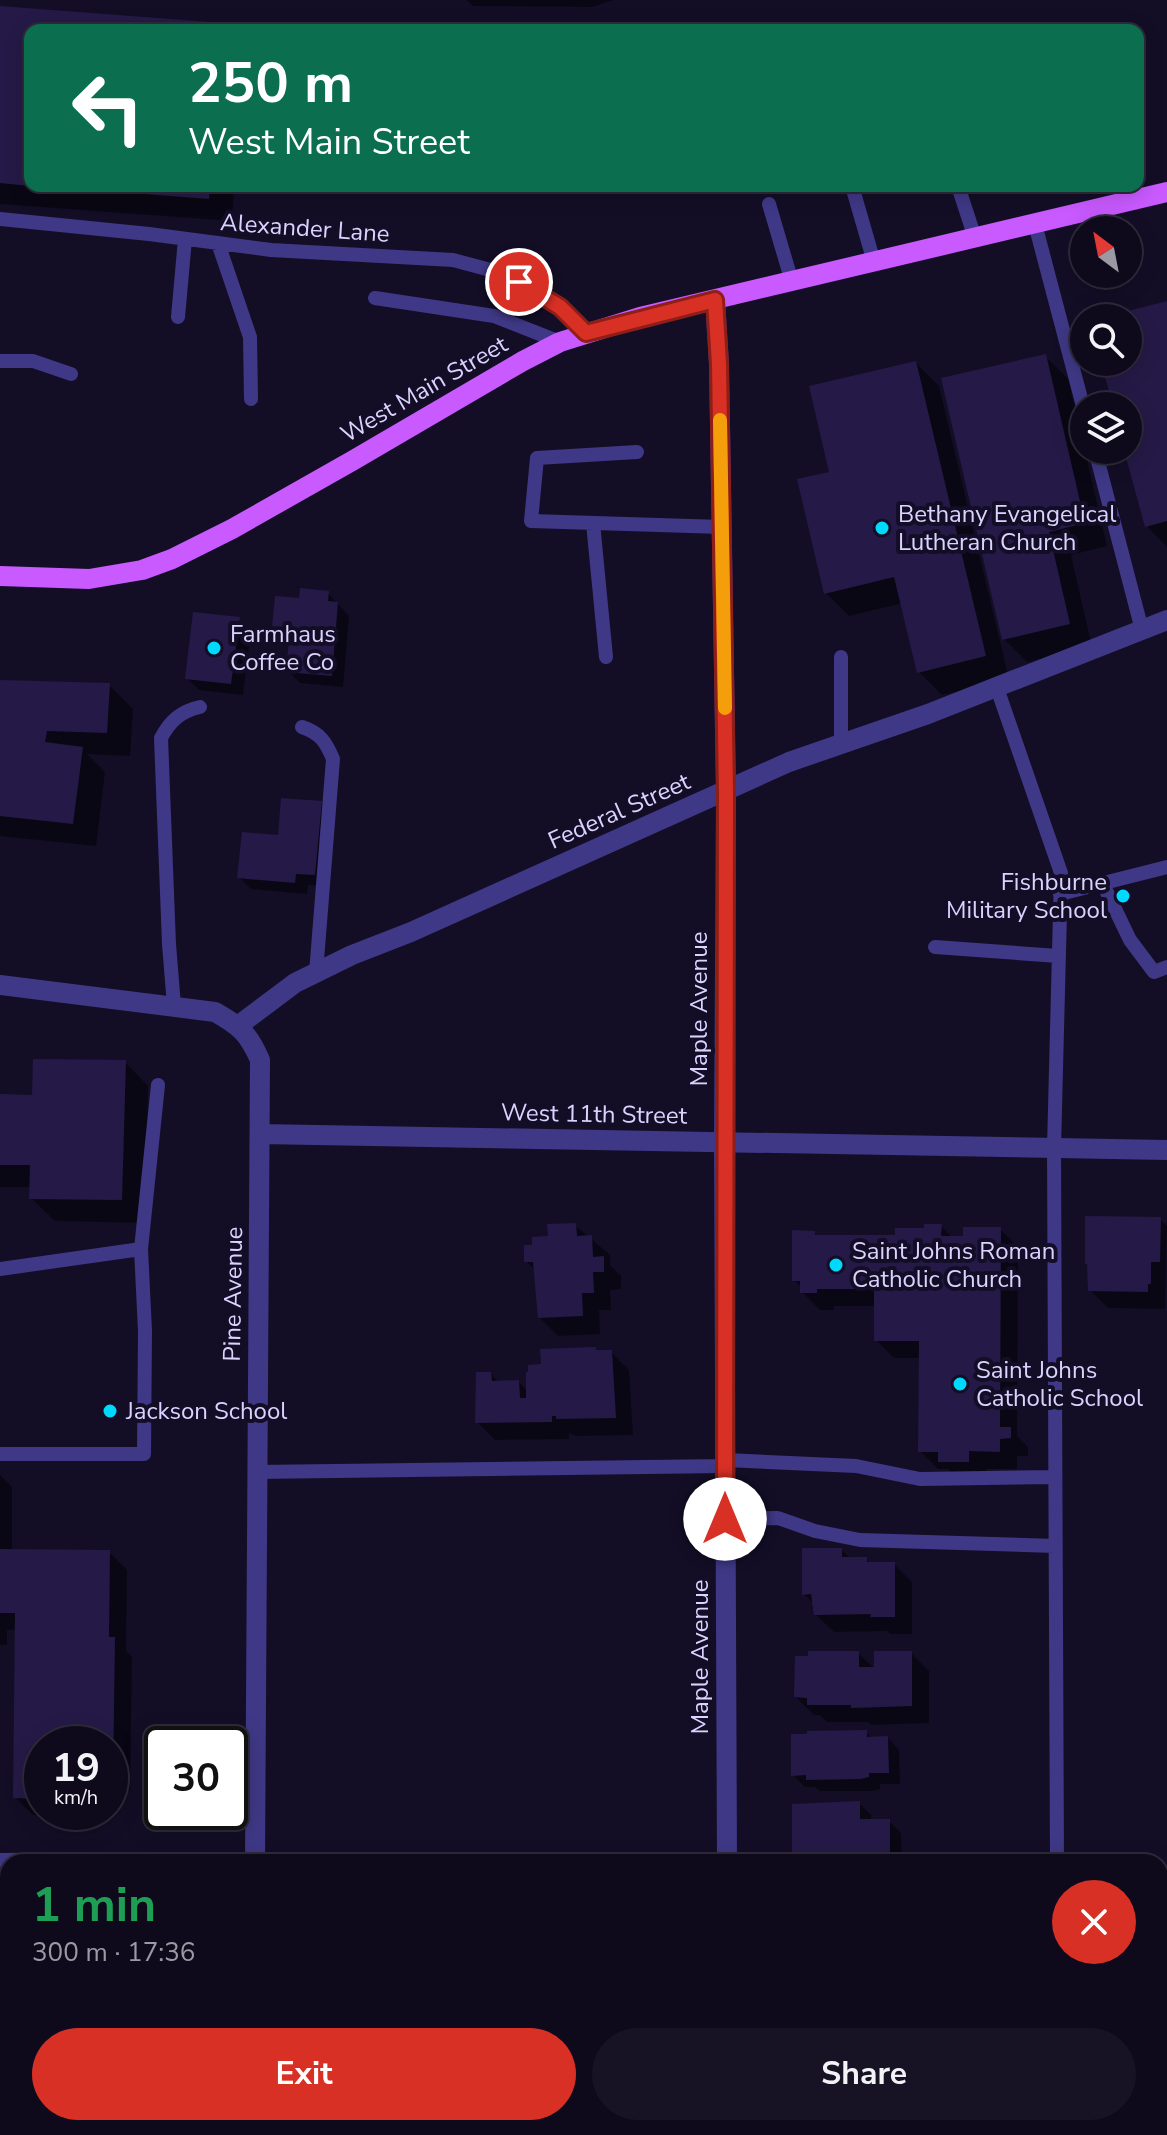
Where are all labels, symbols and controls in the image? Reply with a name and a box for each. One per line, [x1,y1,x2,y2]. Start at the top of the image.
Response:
text: 250 m [188,45,353,122]
icon: left [56,56,160,160]
text: West Main Street [188,118,470,167]
street label: Alexander Lane [219,206,391,250]
north arrow [1070,216,1142,288]
map controls [1070,216,1142,464]
pin [485,248,553,316]
icon: arrive [497,260,541,304]
button: search [1070,304,1142,376]
street label: West Main Street [335,328,514,450]
button: layers [1070,392,1142,464]
place label: Bethany Evangelical Lutheran Church [898,498,1116,558]
marker: Bethany Evangelical Lutheran Church [873,519,891,537]
place label: Farmhaus Coffee Co [230,618,336,678]
marker: Farmhaus Coffee Co [205,639,223,657]
street label: Federal Street [543,765,696,857]
place label: Fishburne Military School [946,866,1107,926]
marker: Fishburne Military School [1114,887,1132,905]
street label: Maple Avenue [683,932,715,1086]
street label: West 11th Street [501,1096,688,1132]
street label: Pine Avenue [216,1226,250,1362]
place label: Saint Johns Roman Catholic Church [852,1235,1055,1295]
marker: Saint Johns Roman Catholic Church [827,1256,845,1274]
place label: Saint Johns Catholic School [976,1354,1143,1414]
marker: Saint Johns Catholic School [951,1375,969,1393]
place label: Jackson School [125,1395,287,1427]
marker: Jackson School [101,1402,119,1420]
position arrow [683,1477,767,1561]
street label: Maple Avenue [684,1580,716,1734]
speed limit sign: 30 [144,1726,248,1830]
text: 19 [52,1741,100,1795]
text: km/h [54,1784,98,1811]
text: 1 min [32,1872,156,1938]
button: close [1052,1880,1136,1964]
text: 300 m · 17:36 [32,1935,195,1970]
button: Exit [32,2028,576,2120]
button: Share [592,2028,1136,2120]

